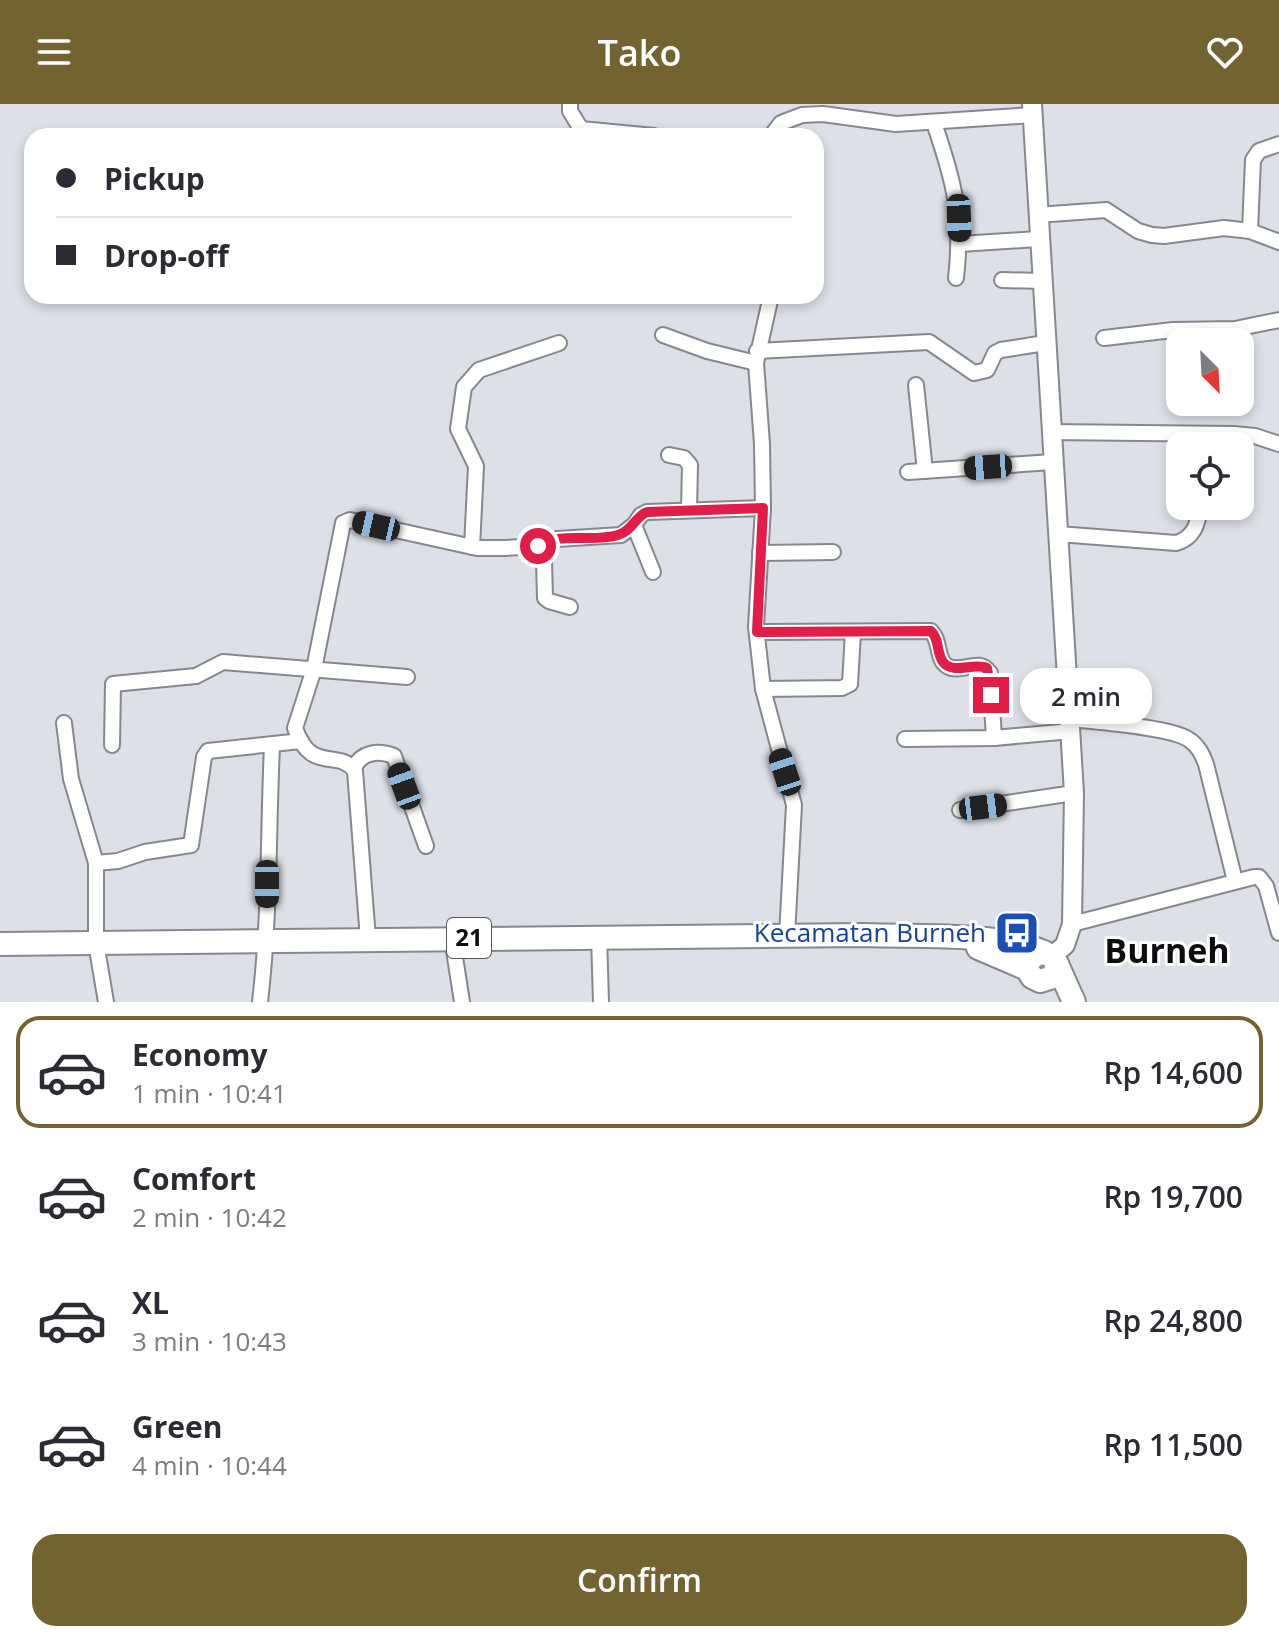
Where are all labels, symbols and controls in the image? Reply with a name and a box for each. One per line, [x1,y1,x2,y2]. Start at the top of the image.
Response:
text: Tako [598,28,681,77]
icon: menu [32,30,76,74]
icon: heart [1203,30,1247,74]
text: Pickup [104,158,205,199]
car [946,194,972,242]
text: Drop-off [104,235,229,276]
north arrow [1166,328,1254,416]
map controls [1166,328,1254,520]
button: locate [1166,432,1254,520]
car [963,453,1013,481]
car [350,509,402,543]
route start [520,528,556,564]
callout: 2 min [1019,667,1151,723]
route end [973,677,1009,713]
text: 2 min [1051,678,1121,714]
car [766,745,804,799]
car [385,759,423,813]
car [958,792,1008,822]
car [255,860,279,908]
bus stop icon: Kecamatan Burneh [993,909,1041,957]
place label: Kecamatan Burneh [754,914,986,950]
road number: 21 [447,918,491,958]
district label: Burneh [1104,927,1230,973]
text: Economy [132,1034,268,1075]
icon: car [36,1036,108,1108]
text: Rp 14,600 [1103,1052,1243,1093]
text: 1 min · 10:41 [132,1075,287,1111]
text: Comfort [132,1158,256,1199]
icon: car [36,1160,108,1232]
text: Rp 19,700 [1103,1176,1243,1217]
text: 2 min · 10:42 [132,1199,287,1235]
text: XL [132,1282,169,1323]
icon: car [36,1284,108,1356]
text: Rp 24,800 [1103,1300,1243,1341]
text: 3 min · 10:43 [132,1323,287,1359]
text: Green [132,1406,223,1447]
icon: car [36,1408,108,1480]
text: Rp 11,500 [1103,1424,1243,1465]
text: 4 min · 10:44 [132,1447,287,1483]
button: Confirm [32,1534,1247,1626]

